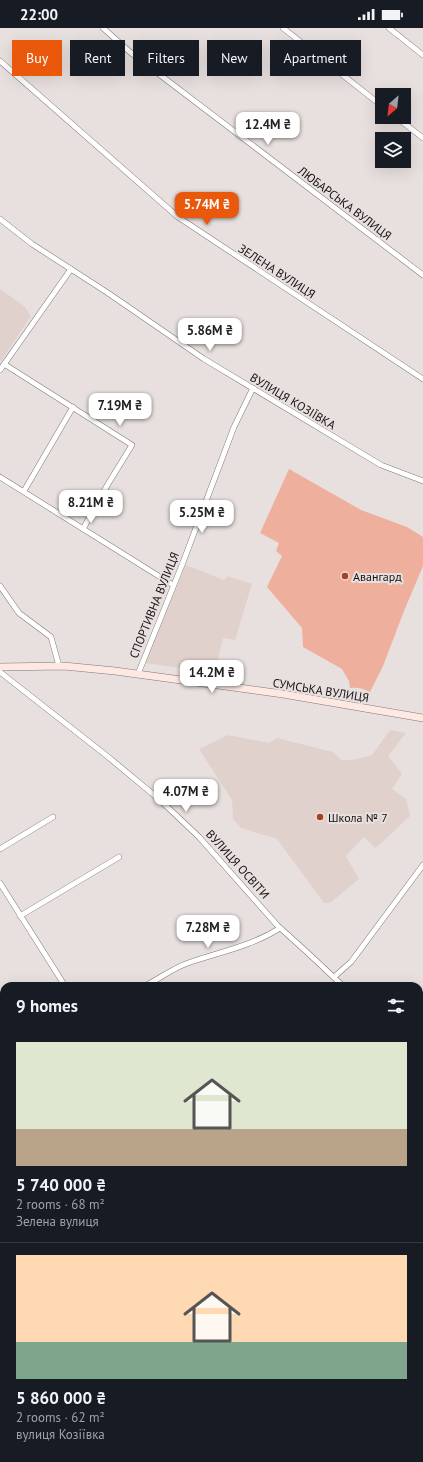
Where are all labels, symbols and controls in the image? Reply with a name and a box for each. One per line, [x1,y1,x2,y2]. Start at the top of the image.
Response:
text: 22:00 [20,5,58,24]
chip: Buy [12,40,62,76]
chip: Rent [70,40,125,76]
chip: Filters [133,40,199,76]
chip: New [207,40,262,76]
chip: Apartment [270,40,361,76]
north arrow [375,88,411,124]
map controls [375,88,411,168]
pin: 12.4M ₴ [231,112,305,146]
text: 12.4M ₴ [245,116,291,133]
button: layers [375,132,411,168]
street label: ЛЮБАРСЬКА ВУЛИЦЯ [295,162,395,243]
pin: 5.74M ₴ [170,192,244,226]
text: 5.74M ₴ [184,196,230,213]
street label: ЗЕЛЕНА ВУЛИЦЯ [236,241,318,301]
pin: 5.86M ₴ [173,318,247,352]
text: 5.86M ₴ [187,322,233,339]
street label: ВУЛИЦЯ КОЗІЇВКА [247,369,339,433]
pin: 7.19M ₴ [83,393,157,427]
text: 7.19M ₴ [98,397,142,414]
pin: 8.21M ₴ [54,490,128,524]
text: 8.21M ₴ [68,494,114,511]
pin: 5.25M ₴ [165,500,239,534]
text: 5.25M ₴ [179,504,225,521]
street label: СПОРТИВНА ВУЛИЦЯ [126,550,182,660]
place label: Авангард [353,569,402,584]
marker: Авангард [340,571,350,581]
pin: 14.2M ₴ [175,660,249,694]
text: 14.2M ₴ [189,664,235,681]
street label: СУМСЬКА ВУЛИЦЯ [272,675,370,705]
pin: 4.07M ₴ [149,779,223,813]
text: 4.07M ₴ [163,783,209,800]
place label: Школа № 7 [328,810,388,825]
marker: Школа № 7 [315,812,325,822]
street label: ВУЛИЦЯ ОСВІТИ [203,826,273,902]
pin: 7.28M ₴ [171,915,245,949]
text: 7.28M ₴ [186,919,230,936]
text: 9 homes [16,995,78,1017]
icon: filters [385,995,407,1017]
icon: home [176,1068,248,1140]
text: 5 740 000 ₴ [16,1174,106,1196]
text: 2 rooms · 68 m² [16,1196,105,1213]
text: Зелена вулиця [16,1213,99,1230]
icon: home [176,1281,248,1353]
text: 5 860 000 ₴ [16,1387,106,1409]
text: 2 rooms · 62 m² [16,1409,105,1426]
text: вулиця Козіївка [16,1426,105,1443]

